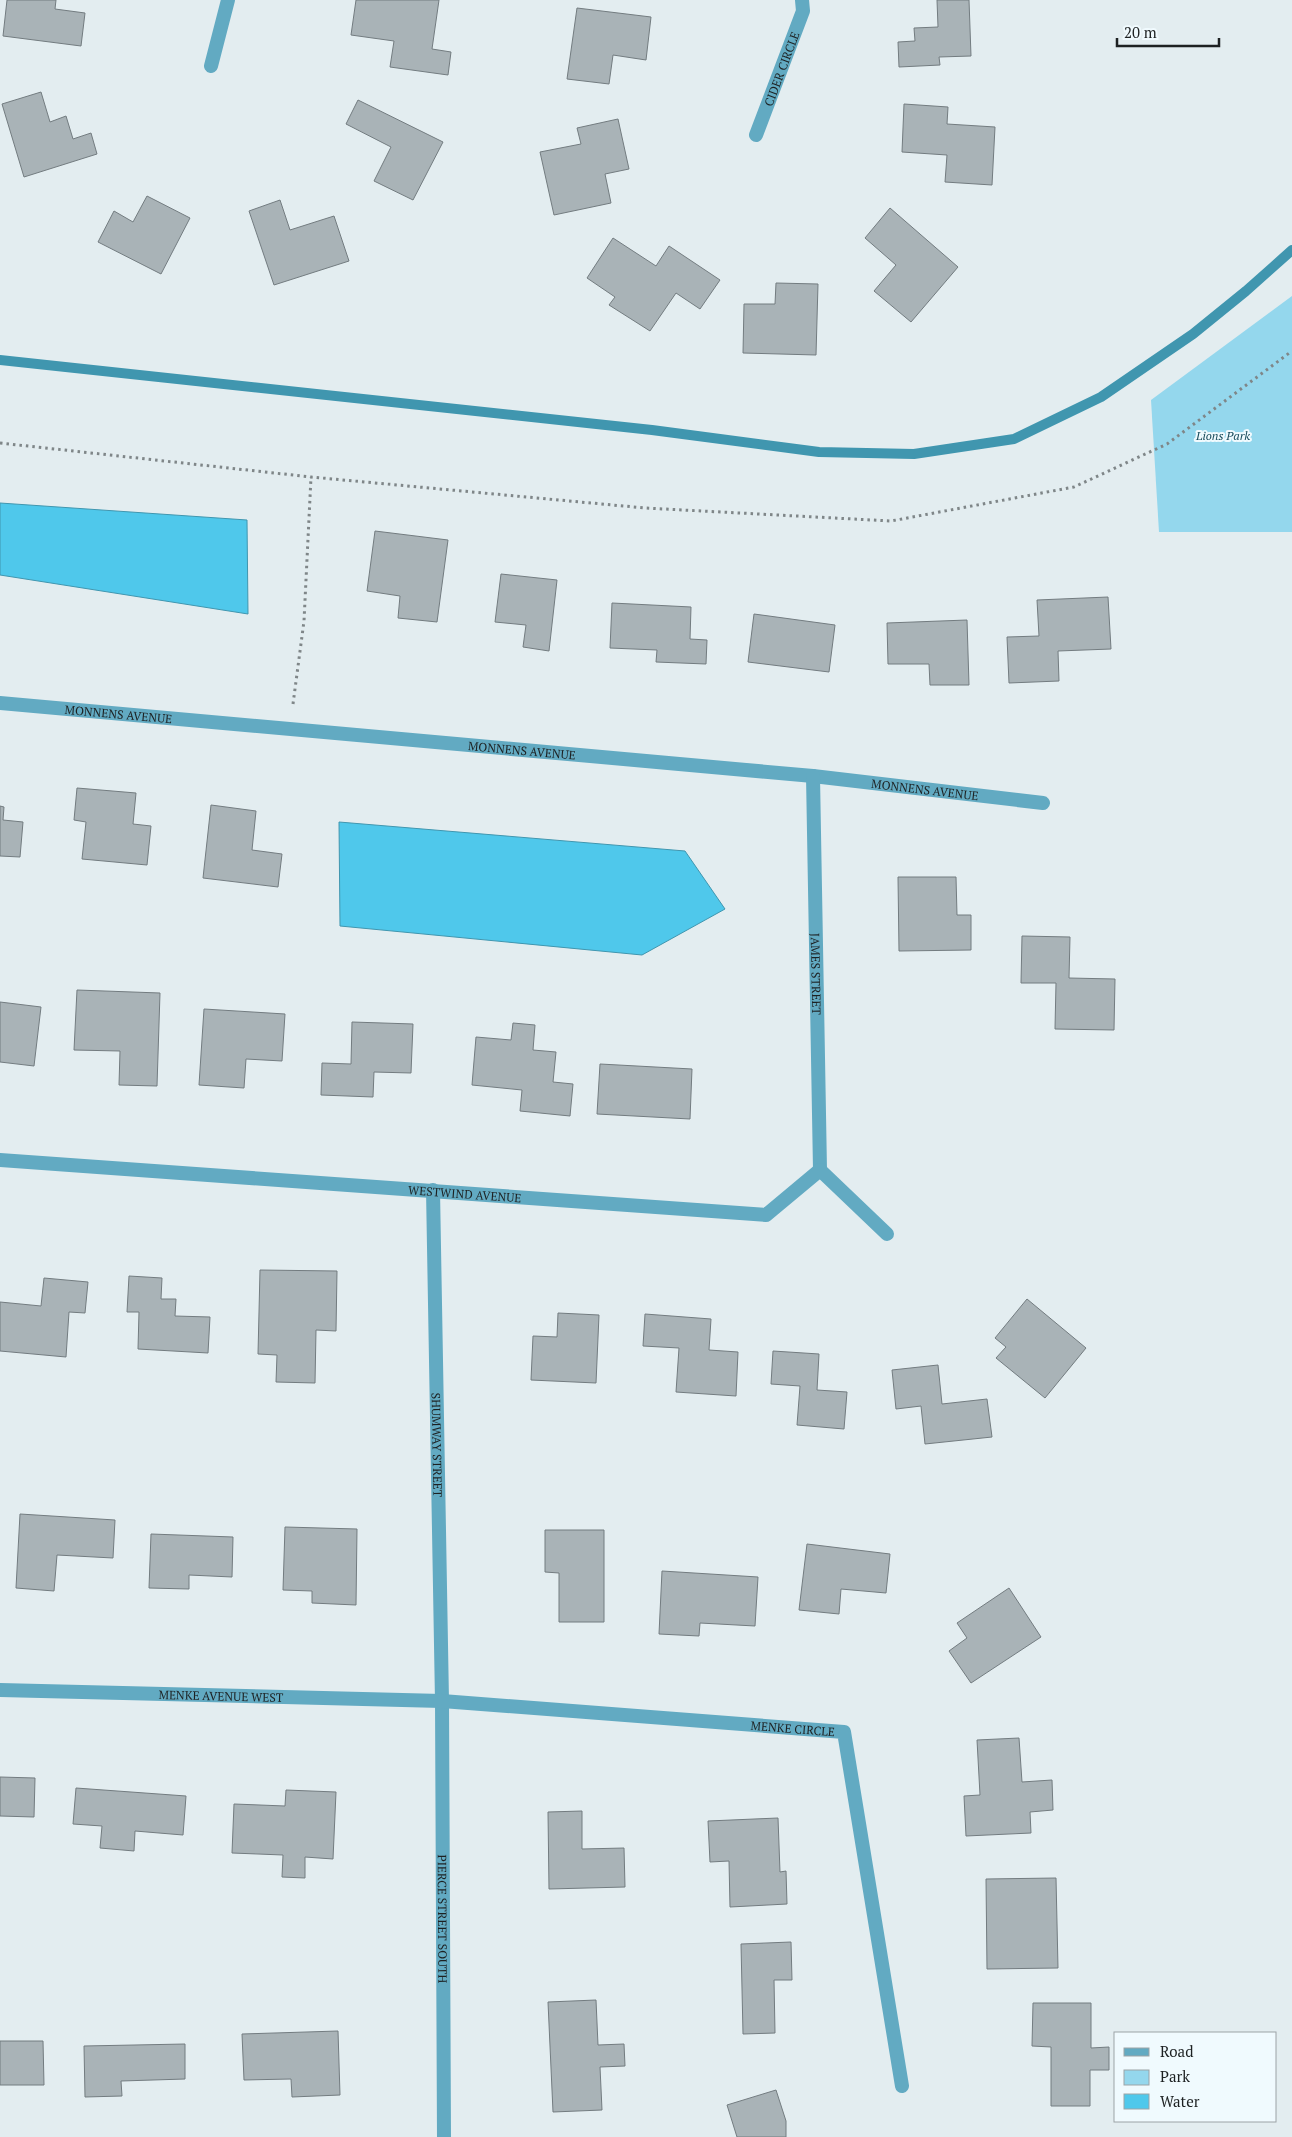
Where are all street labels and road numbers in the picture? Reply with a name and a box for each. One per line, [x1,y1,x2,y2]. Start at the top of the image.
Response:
street label: CIDER CIRCLE [760,29,802,108]
street label: MONNENS AVENUE [64,701,173,726]
street label: MONNENS AVENUE [468,738,576,762]
street label: MONNENS AVENUE [871,775,979,803]
street label: JAMES STREET [808,933,825,1016]
street label: WESTWIND AVENUE [408,1182,522,1205]
street label: SHUMWAY STREET [429,1393,446,1498]
street label: MENKE AVENUE WEST [158,1686,284,1705]
street label: MENKE CIRCLE [750,1717,835,1739]
street label: PIERCE STREET SOUTH [435,1855,451,1984]

